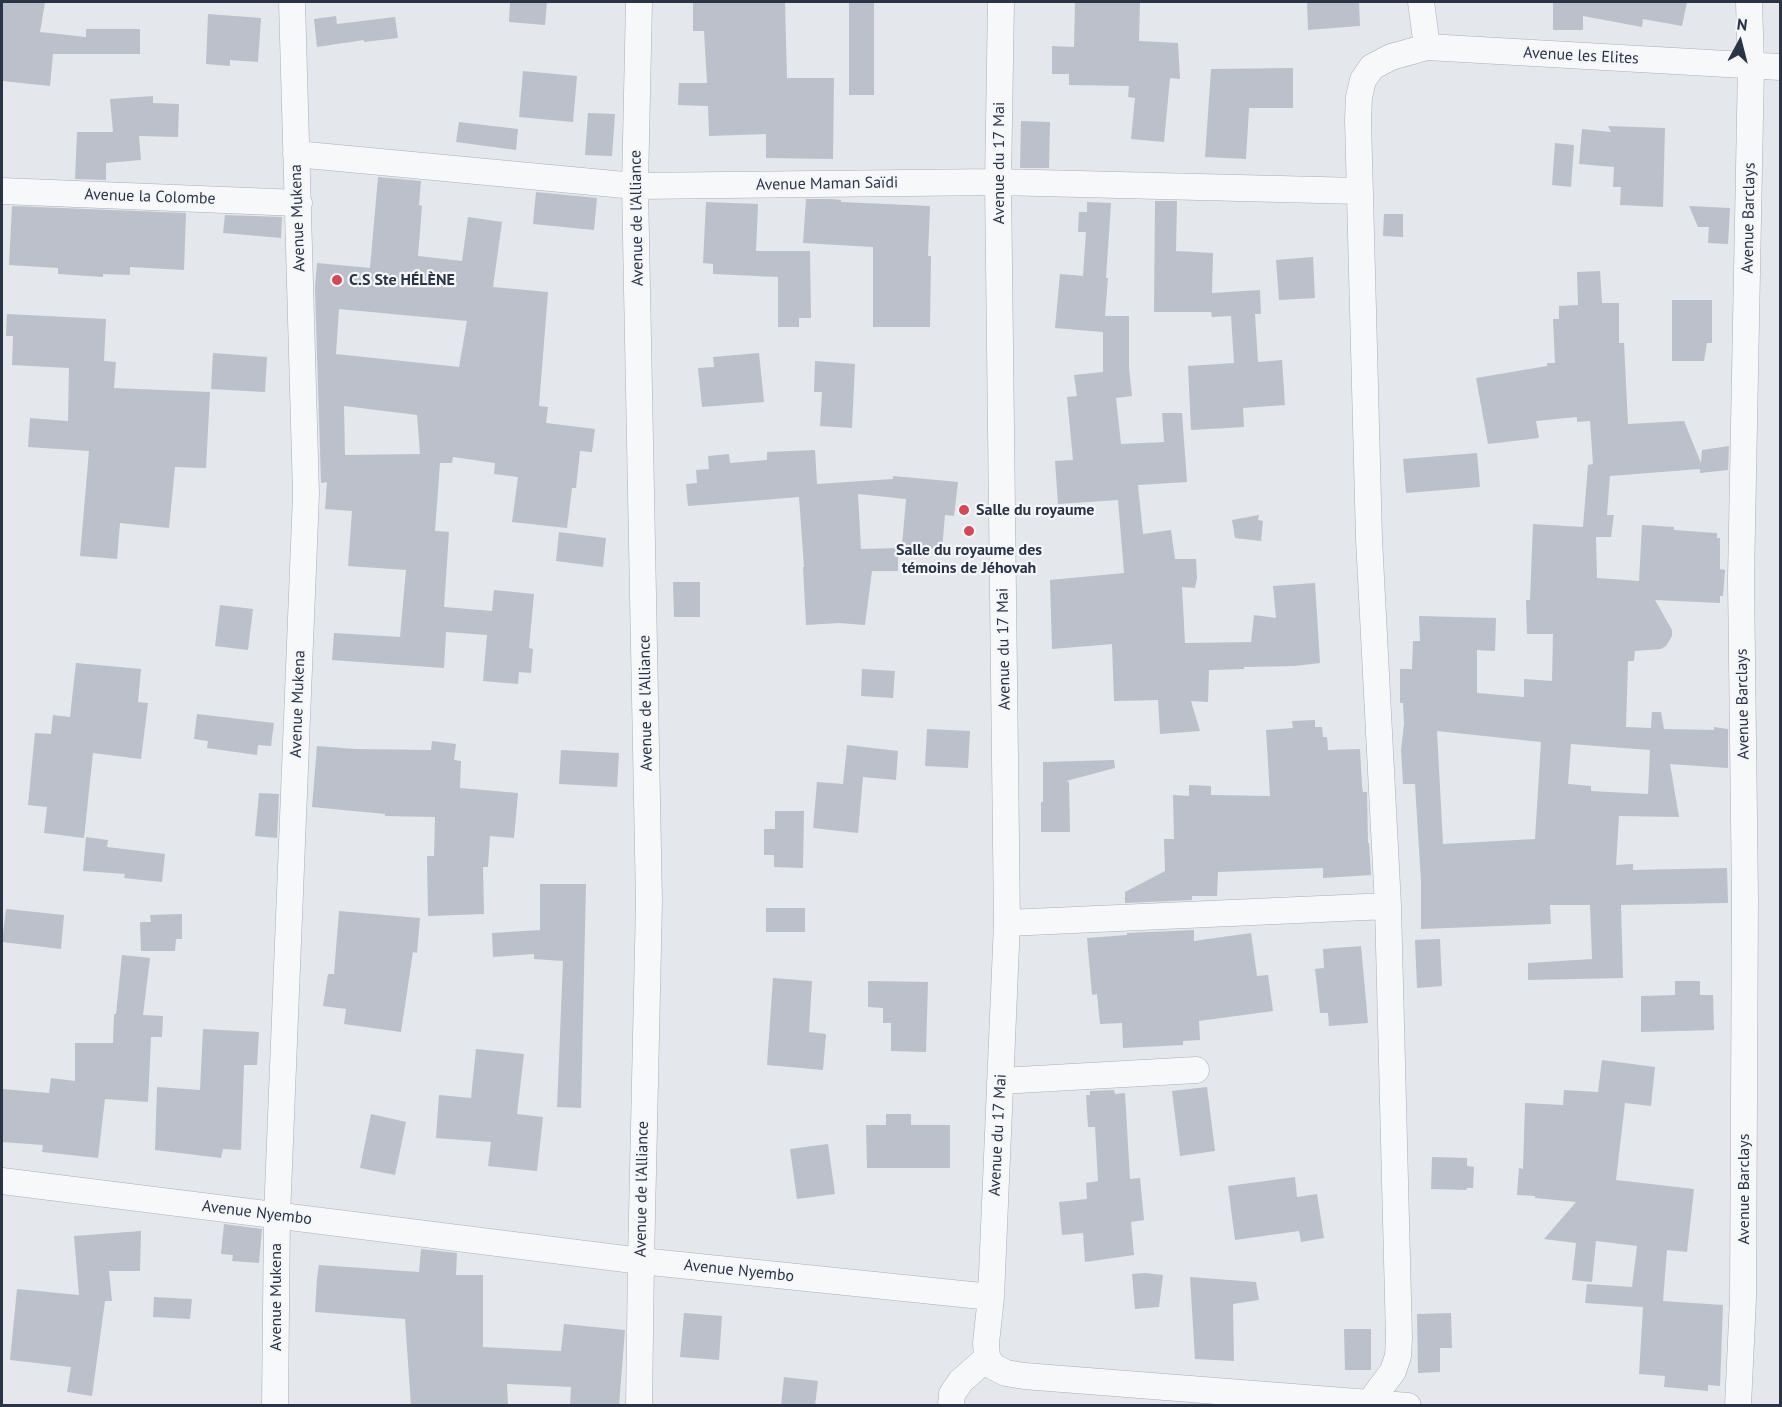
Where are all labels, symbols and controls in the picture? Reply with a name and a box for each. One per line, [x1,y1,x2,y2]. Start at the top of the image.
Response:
north arrow [1710,12,1770,72]
text: N [1736,14,1749,35]
street label: Avenue les Elites [1523,43,1639,69]
street label: Avenue du 17 Mai [989,102,1009,224]
street label: Avenue de l'Alliance [626,150,648,286]
street label: Avenue Barclays [1738,162,1760,274]
street label: Avenue Mukena [287,164,309,272]
street label: Avenue Maman Saïdi [756,173,898,195]
street label: Avenue la Colombe [84,185,216,209]
place label: C.S Ste HÉLÈNE [349,270,455,290]
marker: C.S Ste HÉLÈNE [330,273,344,287]
place label: Salle du royaume [976,500,1094,520]
marker: Salle du royaume [957,503,971,517]
marker: Salle du royaume des témoins de Jéhovah [962,524,976,538]
place label: Salle du royaume des témoins de Jéhovah [896,540,1042,578]
street label: Avenue du 17 Mai [993,588,1015,710]
street label: Avenue de l'Alliance [635,635,657,771]
street label: Avenue Barclays [1732,648,1754,760]
street label: Avenue Mukena [287,650,309,758]
street label: Avenue du 17 Mai [985,1073,1011,1197]
street label: Avenue de l'Alliance [631,1121,653,1257]
street label: Avenue Barclays [1734,1134,1754,1244]
street label: Avenue Nyembo [201,1197,313,1229]
street label: Avenue Mukena [266,1243,286,1351]
street label: Avenue Nyembo [683,1256,795,1286]

